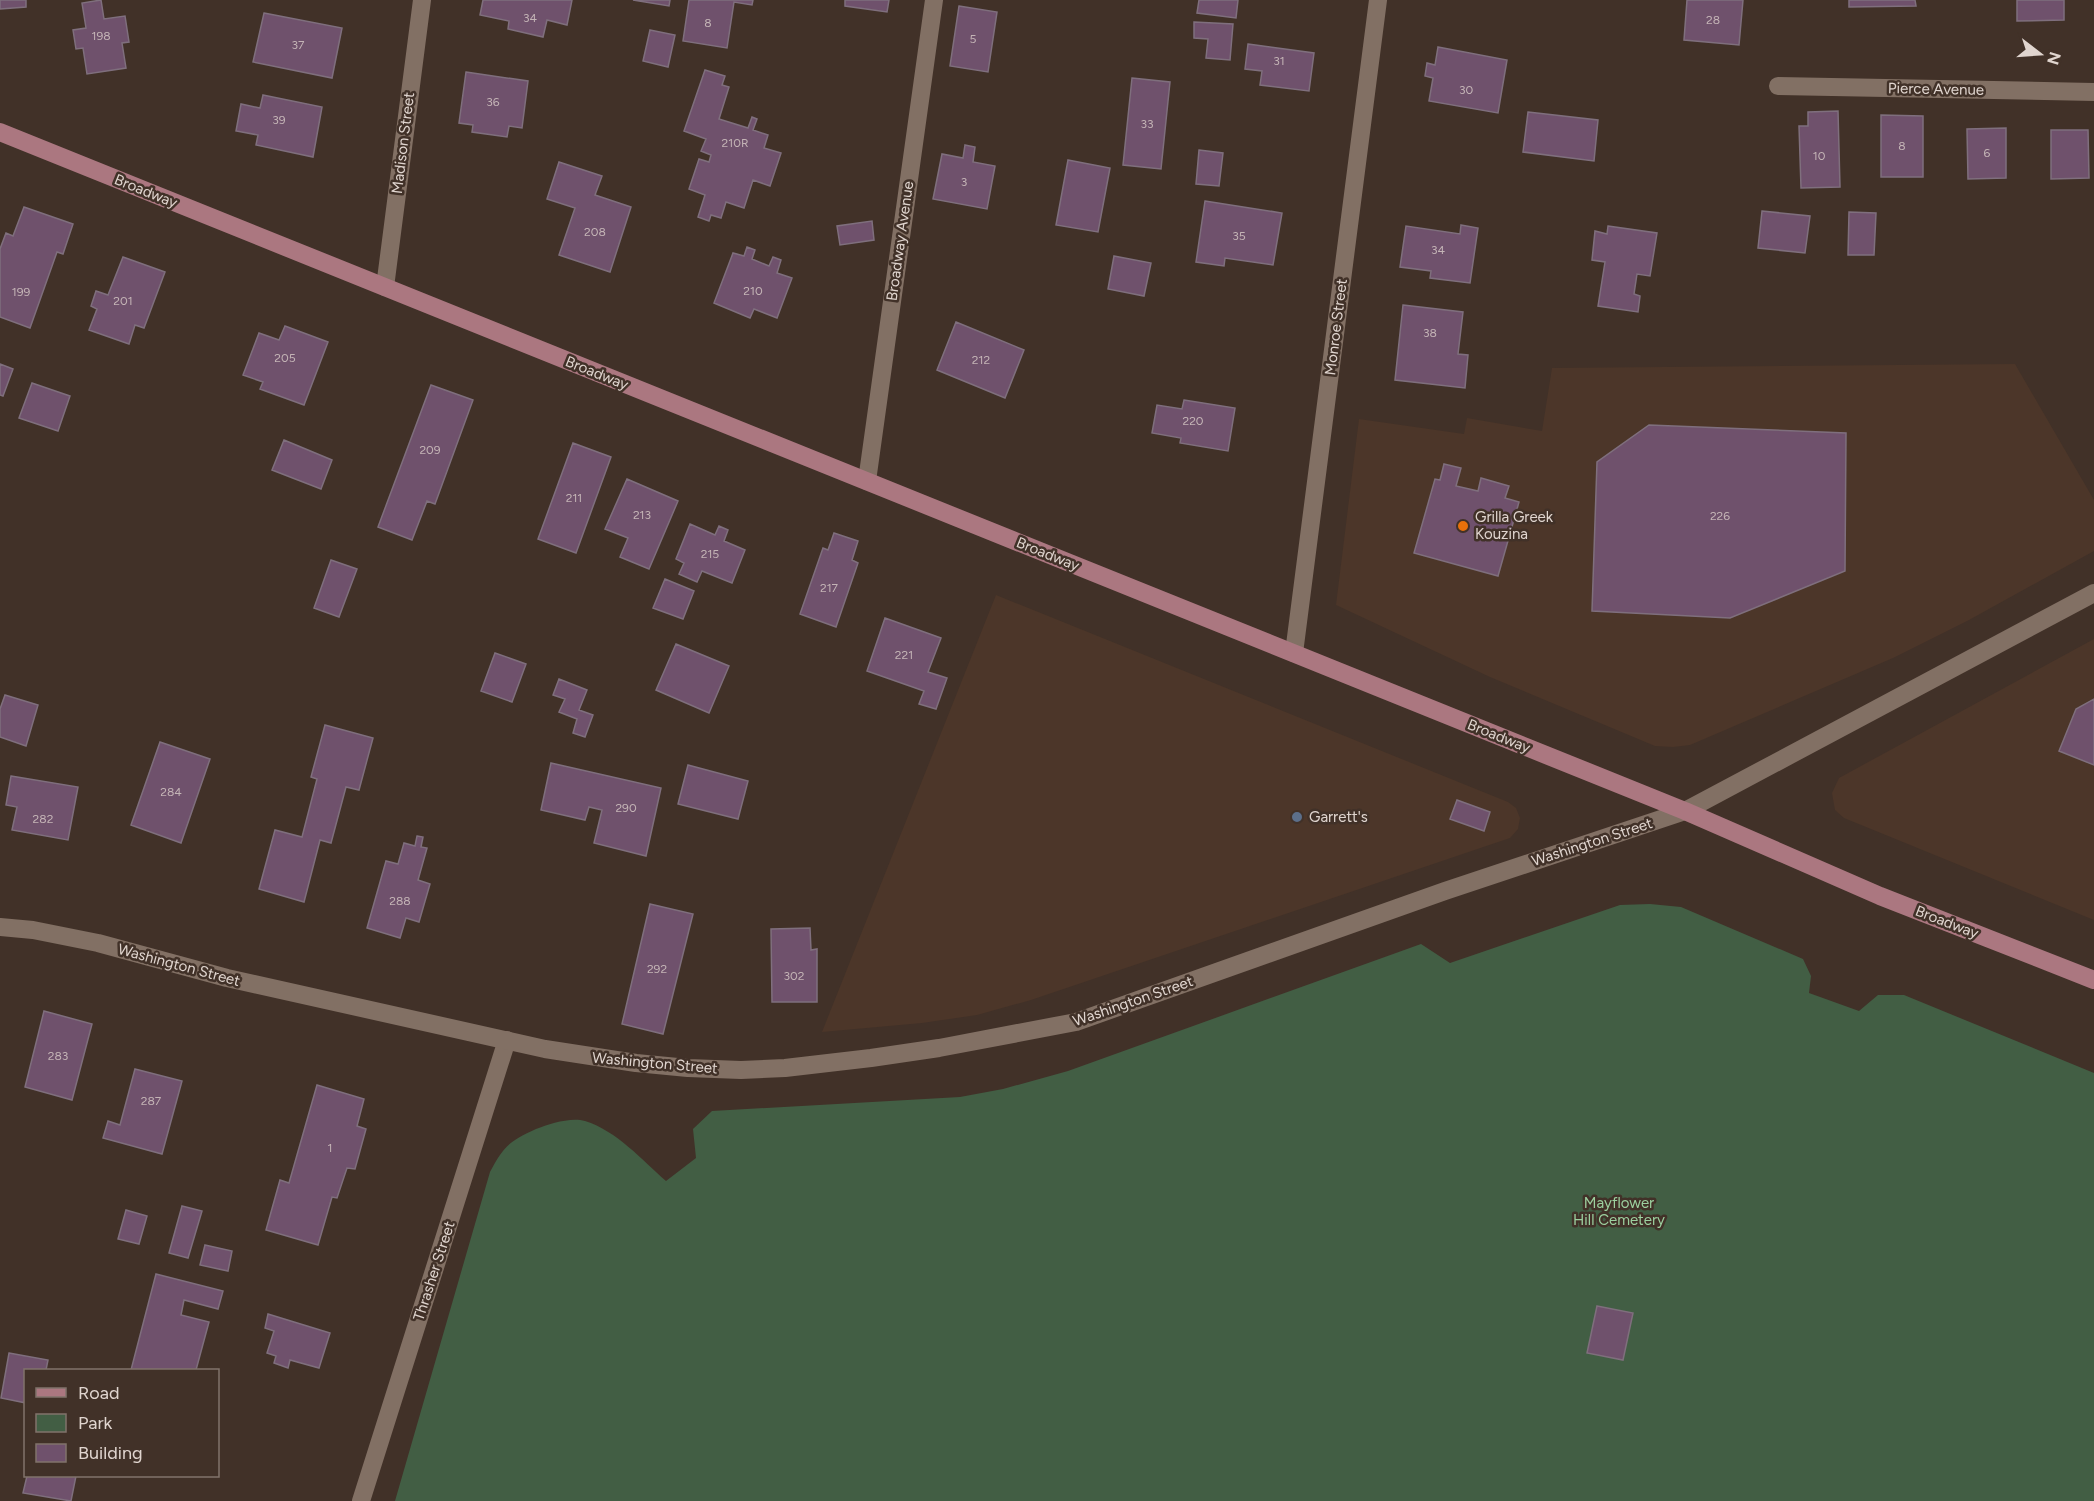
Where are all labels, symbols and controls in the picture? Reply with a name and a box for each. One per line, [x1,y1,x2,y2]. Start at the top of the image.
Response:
house number: 34 [523,11,538,25]
house number: 28 [1706,13,1720,27]
house number: 8 [704,16,712,30]
north arrow [2010,24,2070,84]
house number: 198 [91,29,111,43]
house number: 5 [970,32,977,46]
house number: 37 [292,38,305,52]
text: N [2043,50,2065,67]
house number: 31 [1273,54,1285,68]
street label: Pierce Avenue [1888,79,1984,99]
house number: 30 [1459,83,1473,97]
street label: Madison Street [388,91,418,195]
house number: 36 [486,95,500,109]
house number: 39 [272,113,286,127]
house number: 33 [1140,117,1154,131]
house number: 210R [722,136,748,150]
house number: 8 [1898,139,1906,153]
house number: 6 [1984,146,1991,160]
house number: 10 [1813,149,1826,163]
street label: Broadway [112,170,180,212]
house number: 3 [961,175,967,189]
street label: Broadway Avenue [883,180,917,302]
house number: 208 [584,225,606,239]
house number: 35 [1232,229,1246,243]
house number: 34 [1431,243,1446,257]
street label: Monroe Street [1321,277,1351,376]
house number: 210 [743,284,763,298]
house number: 199 [12,285,30,299]
house number: 201 [113,294,133,308]
house number: 38 [1423,326,1437,340]
house number: 205 [274,351,296,365]
street label: Broadway [563,352,631,394]
house number: 212 [972,353,990,367]
house number: 220 [1182,414,1204,428]
house number: 209 [419,443,441,457]
house number: 211 [566,491,582,505]
house number: 213 [633,508,651,522]
place label: Grilla Greek Kouzina [1475,508,1554,543]
house number: 226 [1710,509,1730,523]
marker: Grilla Greek Kouzina [1456,519,1470,533]
street label: Broadway [1014,533,1082,575]
house number: 215 [701,547,719,561]
house number: 217 [820,581,839,595]
house number: 221 [895,648,913,662]
street label: Broadway [1465,715,1533,757]
house number: 284 [160,785,182,799]
house number: 290 [615,801,637,815]
place label: Garrett's [1309,808,1368,826]
marker: Garrett's [1290,810,1304,824]
house number: 282 [33,812,53,826]
street label: Washington Street [1529,814,1655,870]
house number: 288 [389,894,411,908]
street label: Broadway [1913,902,1981,942]
street label: Washington Street [116,940,242,990]
house number: 292 [647,962,667,976]
house number: 302 [784,969,804,983]
street label: Washington Street [1071,972,1196,1030]
house number: 283 [48,1049,68,1063]
street label: Washington Street [592,1049,719,1077]
house number: 287 [141,1094,162,1108]
house number: 1 [328,1141,332,1155]
park label: Mayflower Hill Cemetery [1573,1194,1665,1229]
street label: Thrasher Street [409,1219,459,1323]
legend [24,1369,219,1477]
text: Road [78,1382,119,1404]
text: Park [78,1412,113,1434]
text: Building [78,1442,143,1464]

